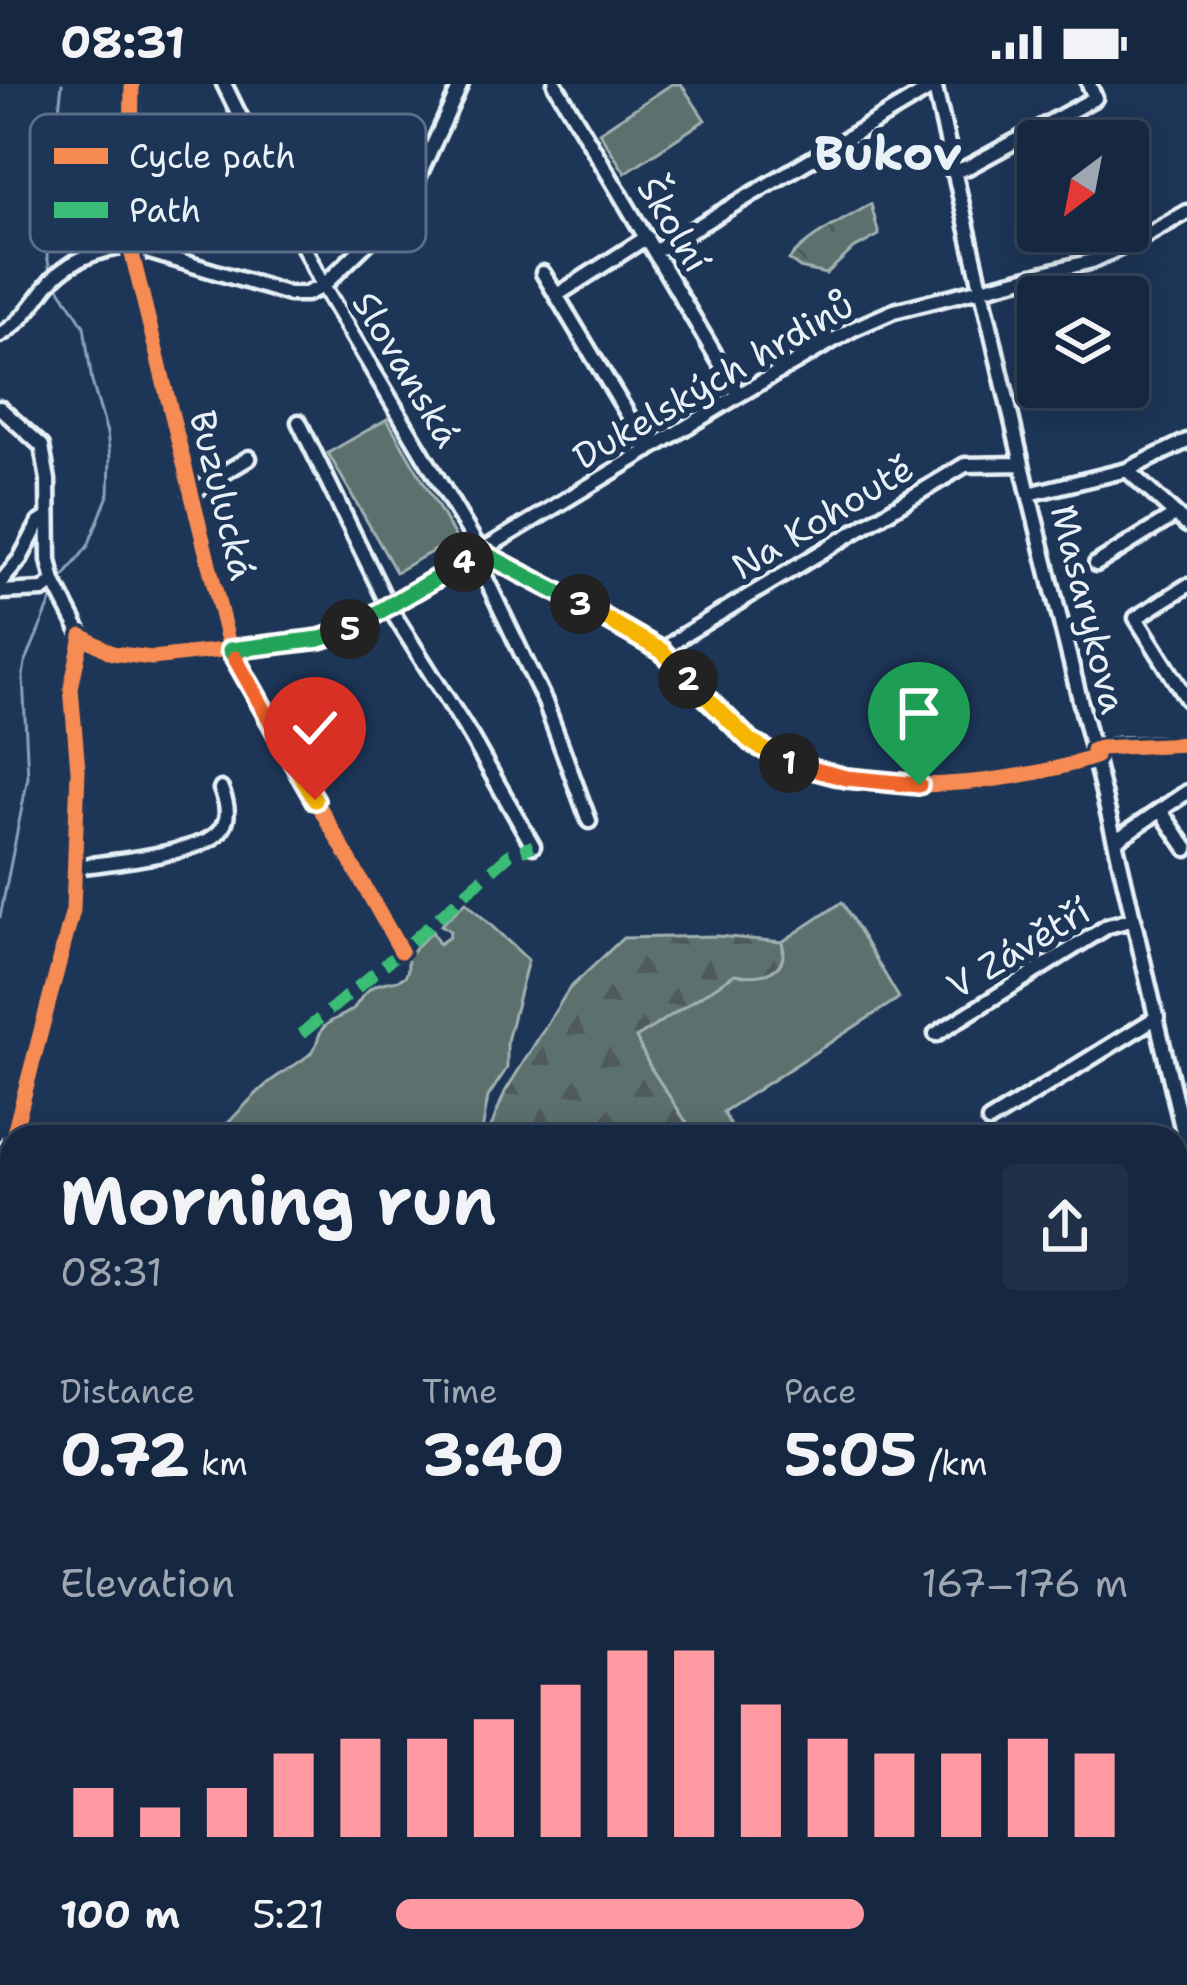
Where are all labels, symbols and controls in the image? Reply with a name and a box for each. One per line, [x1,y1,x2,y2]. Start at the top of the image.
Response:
text: 08:31 [60,12,185,72]
legend [30,114,426,252]
north arrow [1017,120,1149,252]
map controls [1017,120,1149,408]
district label: Bukov [814,121,962,185]
text: Cycle path [129,134,296,179]
street label: Školní [626,167,721,281]
text: Path [129,188,201,233]
button: layers [1017,276,1149,408]
street label: Dukelských hrdinů [564,280,863,481]
street label: Slovanská [341,282,472,456]
street label: Buzulucká [178,405,267,585]
street label: Na Kohoutě [722,444,922,591]
street label: Masarykova [1039,499,1138,719]
pin: 4 [434,532,494,592]
text: 4 [452,539,476,584]
pin: 3 [550,574,610,634]
text: 3 [568,581,592,626]
pin: 5 [320,599,380,659]
text: 5 [340,606,360,651]
pin: 2 [658,649,718,709]
text: 2 [676,656,700,701]
pin [868,662,970,785]
pin [264,677,366,800]
icon: arrive [886,680,952,746]
icon: check [282,695,348,761]
pin: 1 [759,733,819,793]
text: 1 [781,740,797,785]
street label: V Závětří [938,887,1099,1010]
text: Morning run [60,1157,496,1245]
button: share [1002,1164,1128,1290]
text: 08:31 [60,1246,163,1298]
text: Distance [60,1369,195,1414]
text: Time [422,1369,498,1414]
text: Pace [784,1369,857,1414]
text: 0.72 [60,1414,190,1494]
text: 3:40 [422,1414,565,1494]
text: 5:05 [784,1414,917,1494]
text: km [190,1441,248,1486]
text: /km [917,1441,988,1486]
text: Elevation [60,1557,235,1609]
text: 167–176 m [921,1557,1128,1609]
text: 100 m [60,1888,180,1940]
text: 5:21 [252,1888,325,1940]

